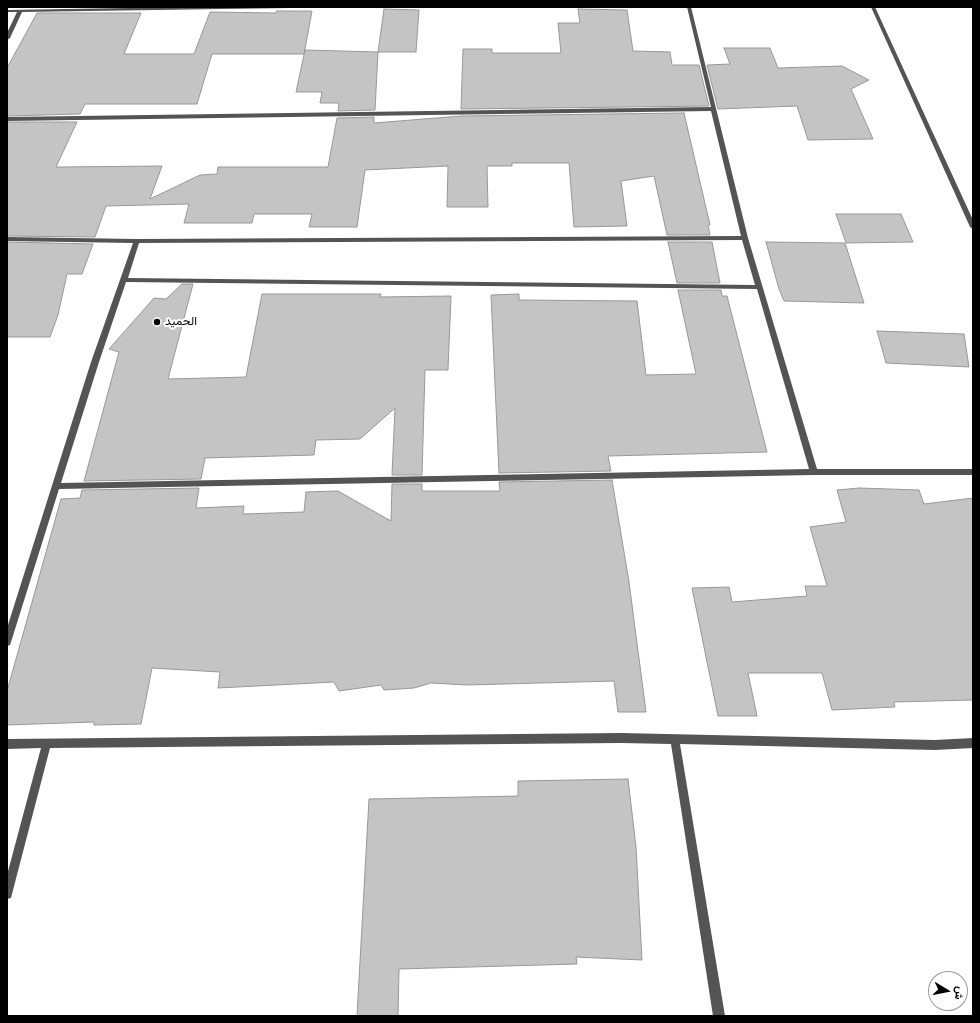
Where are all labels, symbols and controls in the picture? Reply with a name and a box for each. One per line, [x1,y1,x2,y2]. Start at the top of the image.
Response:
place label: الحميد [165,315,197,329]
marker: الحميد [152,317,162,327]
north arrow [928,971,968,1011]
text: ش [952,985,967,1001]

